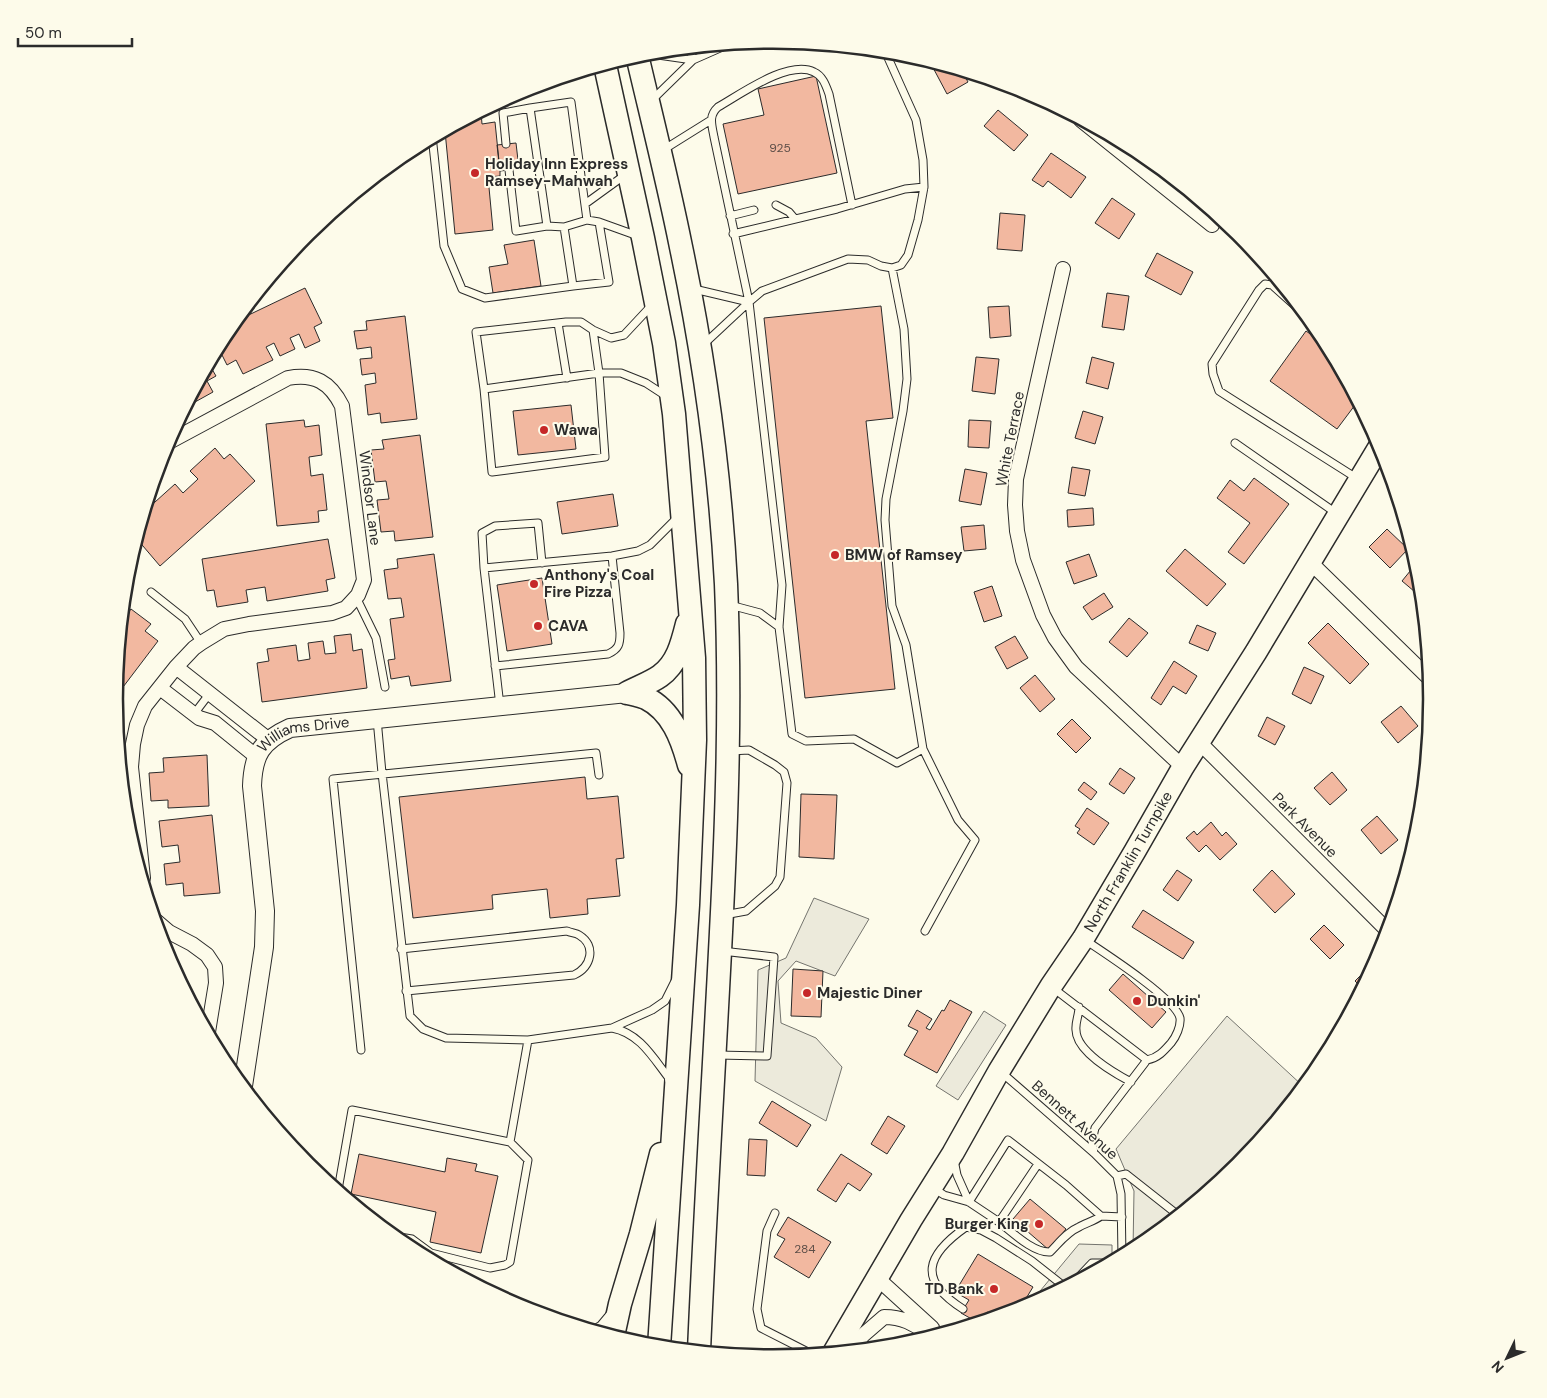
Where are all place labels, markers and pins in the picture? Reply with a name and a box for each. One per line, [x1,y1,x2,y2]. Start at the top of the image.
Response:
place label: Holiday Inn Express Ramsey-Mahwah [485,154,628,191]
marker: Holiday Inn Express Ramsey-Mahwah [469,167,481,179]
place label: Wawa [554,420,598,440]
marker: Wawa [538,424,550,436]
place label: BMW of Ramsey [845,545,963,565]
marker: BMW of Ramsey [829,549,841,561]
place label: Anthony's Coal Fire Pizza [544,565,654,602]
marker: Anthony's Coal Fire Pizza [528,578,540,590]
place label: CAVA [548,616,589,636]
marker: CAVA [532,620,544,632]
place label: Majestic Diner [817,983,922,1003]
marker: Majestic Diner [801,987,813,999]
place label: Dunkin' [1147,991,1200,1011]
marker: Dunkin' [1131,995,1143,1007]
place label: Burger King [945,1214,1029,1234]
marker: Burger King [1033,1218,1045,1230]
place label: TD Bank [925,1279,984,1299]
marker: TD Bank [988,1283,1000,1295]

